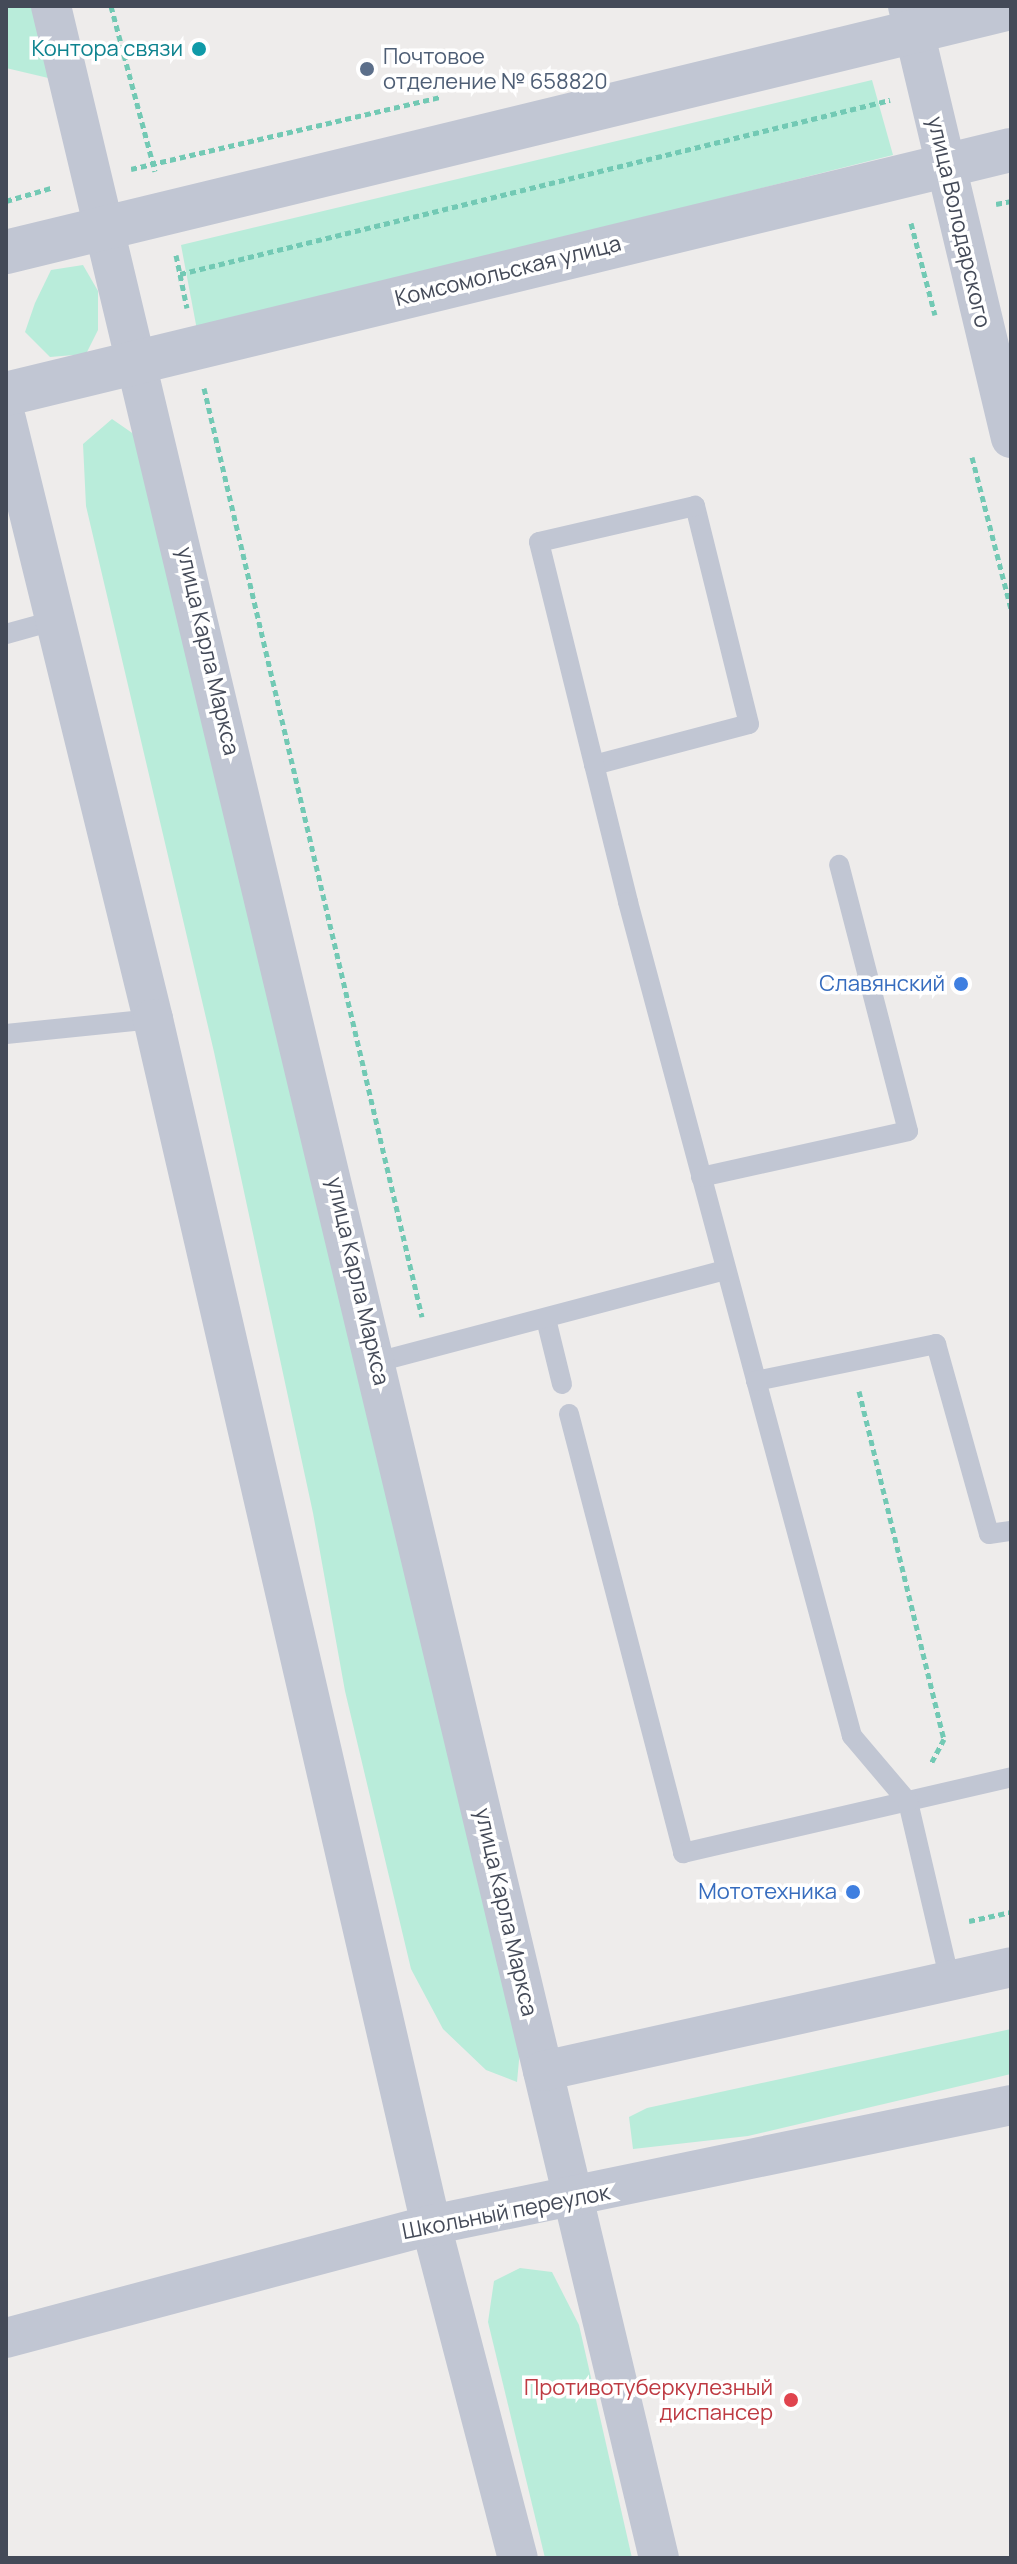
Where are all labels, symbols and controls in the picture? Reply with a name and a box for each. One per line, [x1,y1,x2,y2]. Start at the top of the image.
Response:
place label: Контора связи [31,36,183,62]
marker: Контора связи [190,40,208,58]
place label: Почтовое отделение № 658820 [383,43,608,94]
marker: Почтовое отделение № 658820 [358,60,376,78]
street label: улица Володарского [922,114,996,330]
street label: Комсомольская улица [392,230,624,312]
street label: улица Карла Маркса [171,544,245,758]
place label: Славянский [819,971,945,997]
marker: Славянский [952,975,970,993]
street label: улица Карла Маркса [321,1174,395,1388]
street label: улица Карла Маркса [469,1805,543,2019]
place label: Мототехника [698,1879,837,1905]
marker: Мототехника [844,1883,862,1901]
street label: Школьный переулок [400,2179,612,2245]
place label: Противотуберкулезный диспансер [524,2374,773,2426]
marker: Противотуберкулезный диспансер [780,2389,802,2411]

